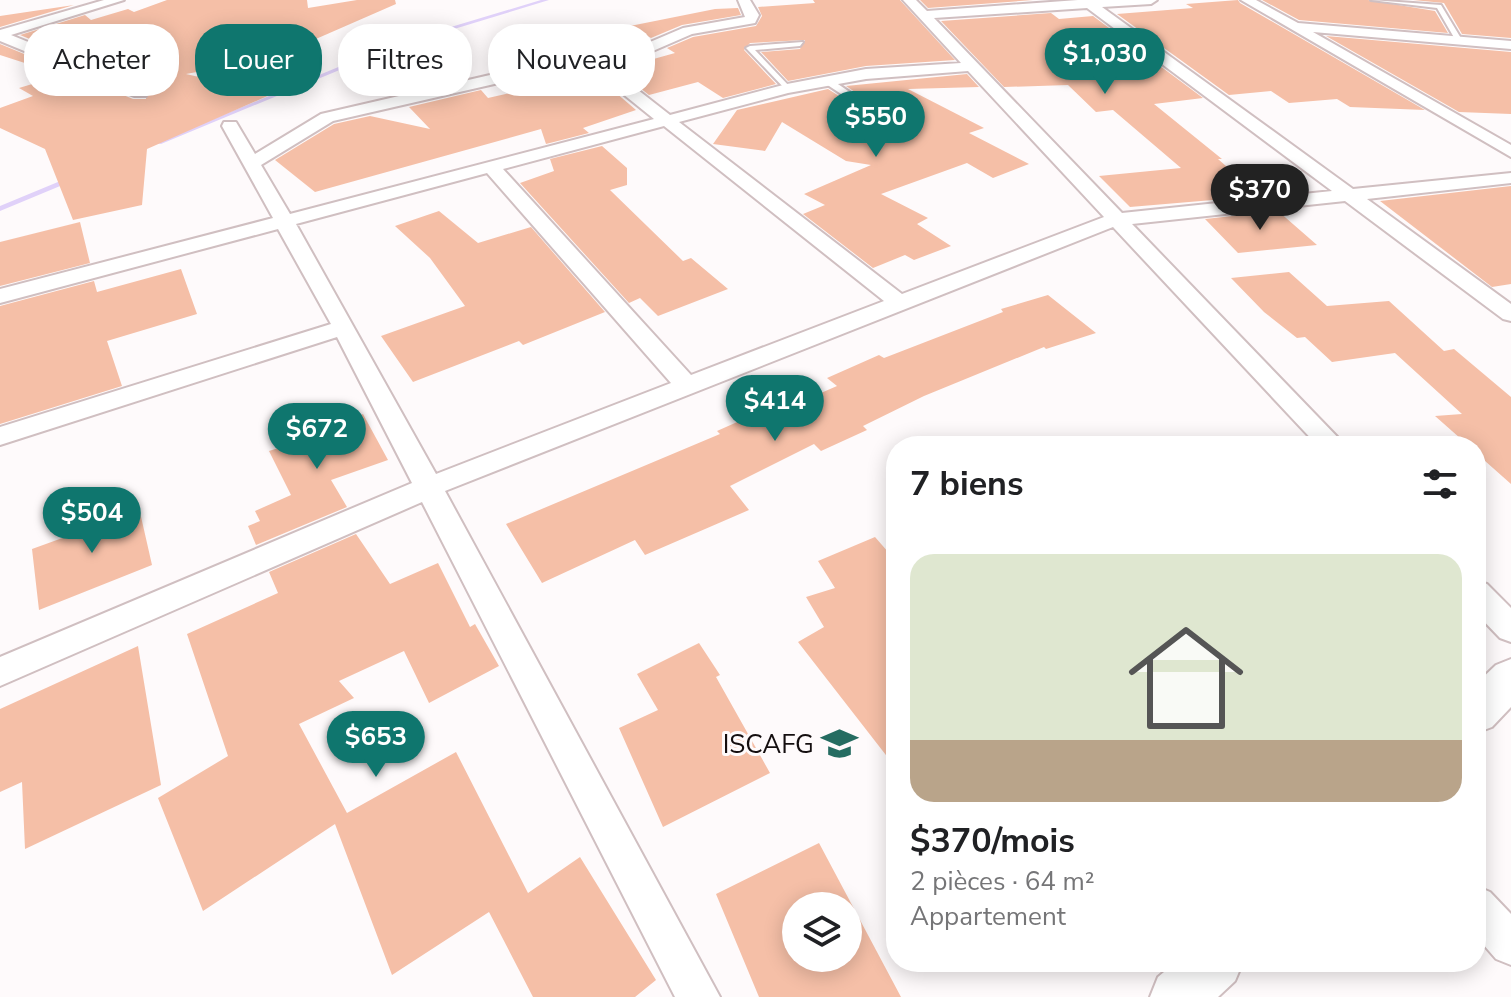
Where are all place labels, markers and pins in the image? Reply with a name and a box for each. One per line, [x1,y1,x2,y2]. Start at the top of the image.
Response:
pin: $1,030 [1040,28,1170,96]
pin: $550 [829,91,923,159]
pin: $370 [1213,164,1307,232]
pin: $414 [728,375,822,443]
pin: $672 [270,403,364,471]
pin: $504 [45,487,139,555]
pin: $653 [329,711,423,779]
school or university icon: ISCAFG [821,725,859,763]
place label: ISCAFG [723,727,814,762]

